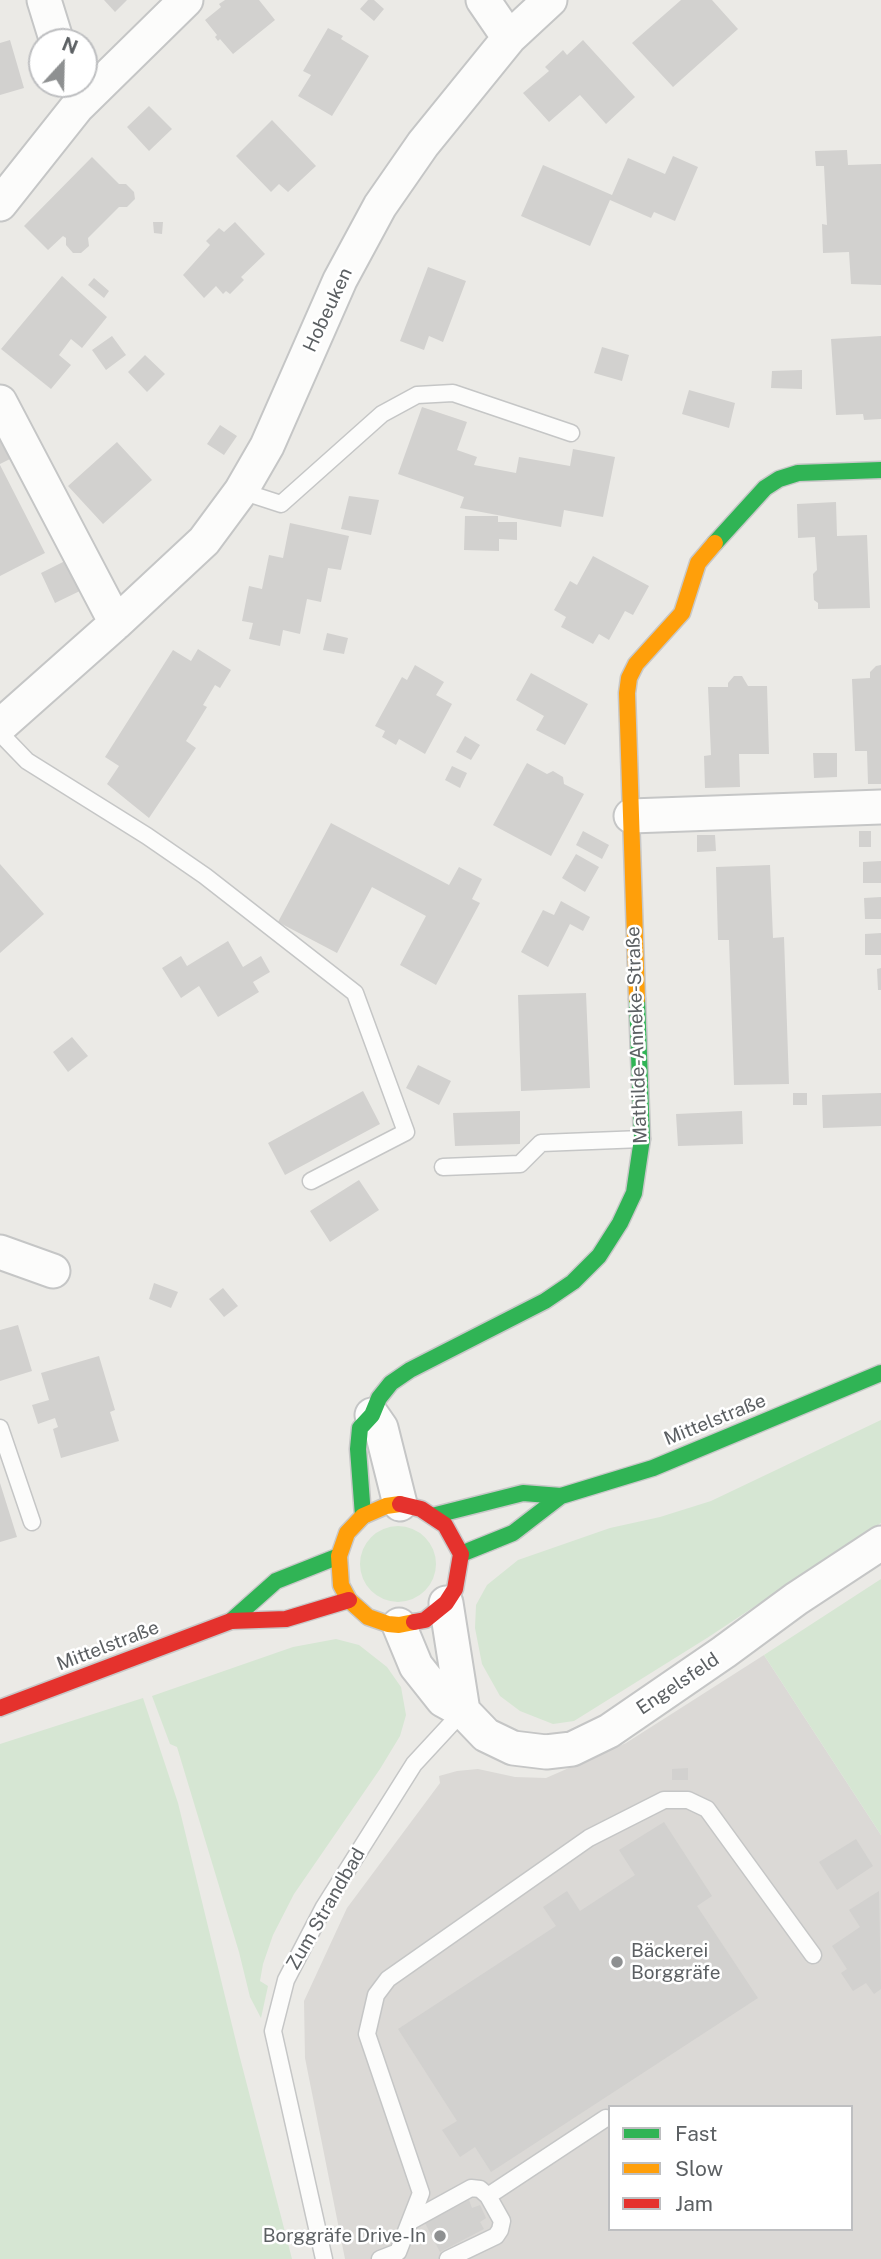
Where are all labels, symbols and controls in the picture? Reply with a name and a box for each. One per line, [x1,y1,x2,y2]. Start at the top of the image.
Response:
north arrow [28,28,98,98]
text: N [59,32,81,58]
street label: Hobeuken [299,264,357,356]
street label: Mathilde-Anneke-Straße [622,926,652,1144]
street label: Mittelstraße [661,1389,769,1451]
street label: Mittelstraße [54,1616,162,1676]
street label: Engelsfeld [632,1648,724,1720]
street label: Zum Strandbad [282,1844,370,1974]
place label: Bäckerei Borggräfe [631,1940,721,1984]
marker: Bäckerei Borggräfe [609,1954,625,1970]
legend [608,2105,853,2231]
text: Fast [675,2121,717,2146]
text: Slow [675,2156,723,2181]
text: Jam [675,2191,713,2216]
place label: Borggräfe Drive-In [263,2225,426,2247]
marker: Borggräfe Drive-In [432,2228,448,2244]

